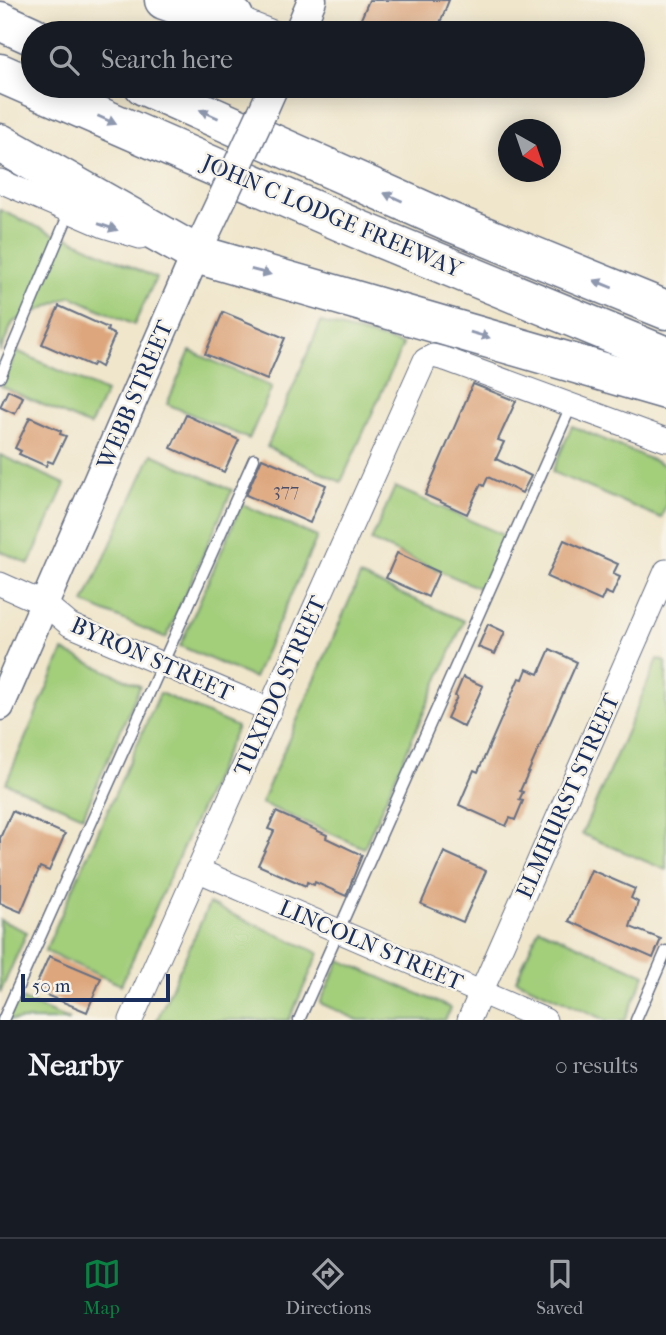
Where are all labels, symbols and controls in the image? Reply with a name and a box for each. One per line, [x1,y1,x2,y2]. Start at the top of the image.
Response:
search box [21,21,645,98]
icon: search [45,41,83,79]
text: Search here [101,44,233,75]
one-way arrow [198,108,219,119]
one-way arrow [97,115,118,126]
north arrow [498,119,561,182]
street label: JOHN C LODGE FREEWAY [196,148,467,284]
one-way arrow [383,191,403,203]
one-way arrow [98,222,119,233]
one-way arrow [251,267,273,278]
one-way arrow [592,279,613,290]
street label: WEBB STREET [91,316,179,474]
one-way arrow [470,331,491,341]
house number: 377 [273,479,299,501]
street label: TUXEDO STREET [228,592,332,780]
street label: BYRON STREET [67,611,238,707]
street label: ELMHURST STREET [511,689,626,903]
street label: LINCOLN STREET [275,894,468,996]
scale bar [21,971,170,1003]
text: 50 m [32,975,71,997]
text: Nearby [28,1048,123,1083]
text: 0 results [555,1052,638,1079]
tab: Map [83,1255,121,1319]
tab: Directions [286,1255,371,1319]
tab: Saved [536,1255,583,1319]

